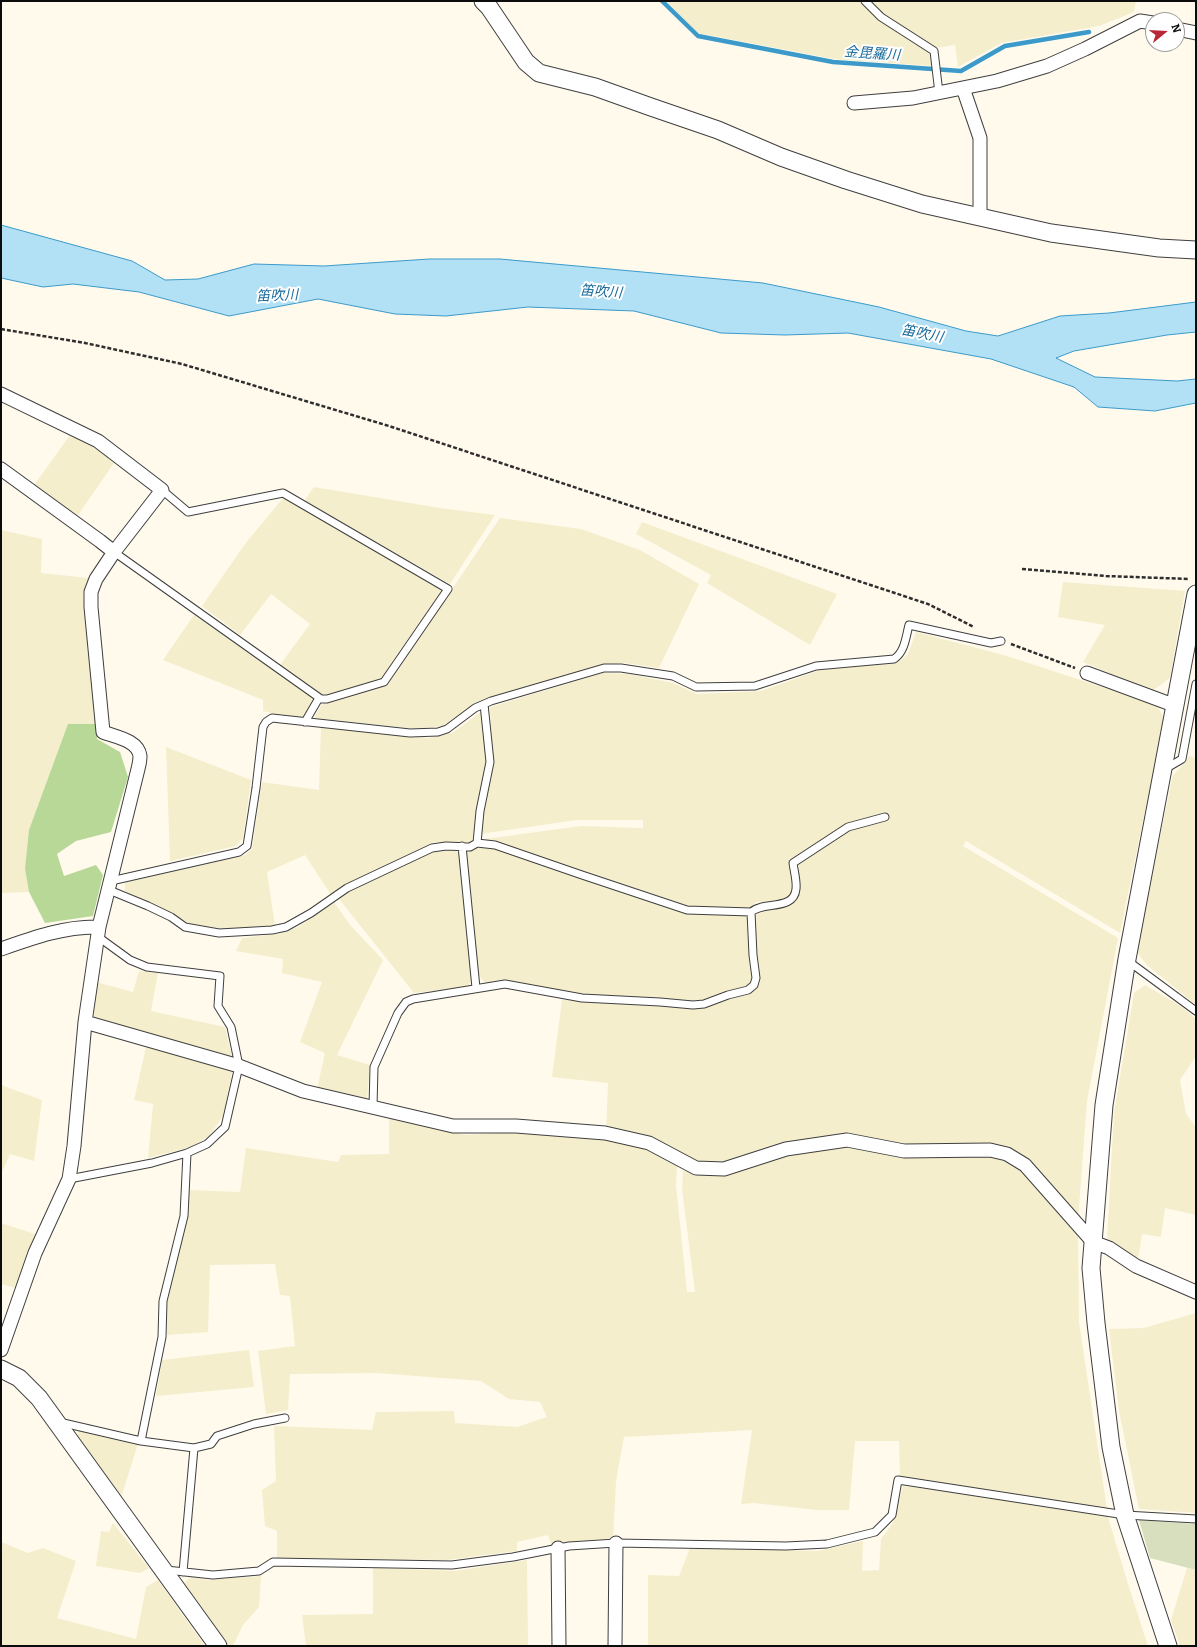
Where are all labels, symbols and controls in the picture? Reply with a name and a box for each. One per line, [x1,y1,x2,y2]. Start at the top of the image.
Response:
north arrow [1145,12,1185,52]
text: N [1168,22,1183,34]
water label: 金毘羅川 [843,44,901,64]
water label: 笛吹川 [579,282,623,302]
water label: 笛吹川 [256,287,298,305]
water label: 笛吹川 [900,322,944,346]

